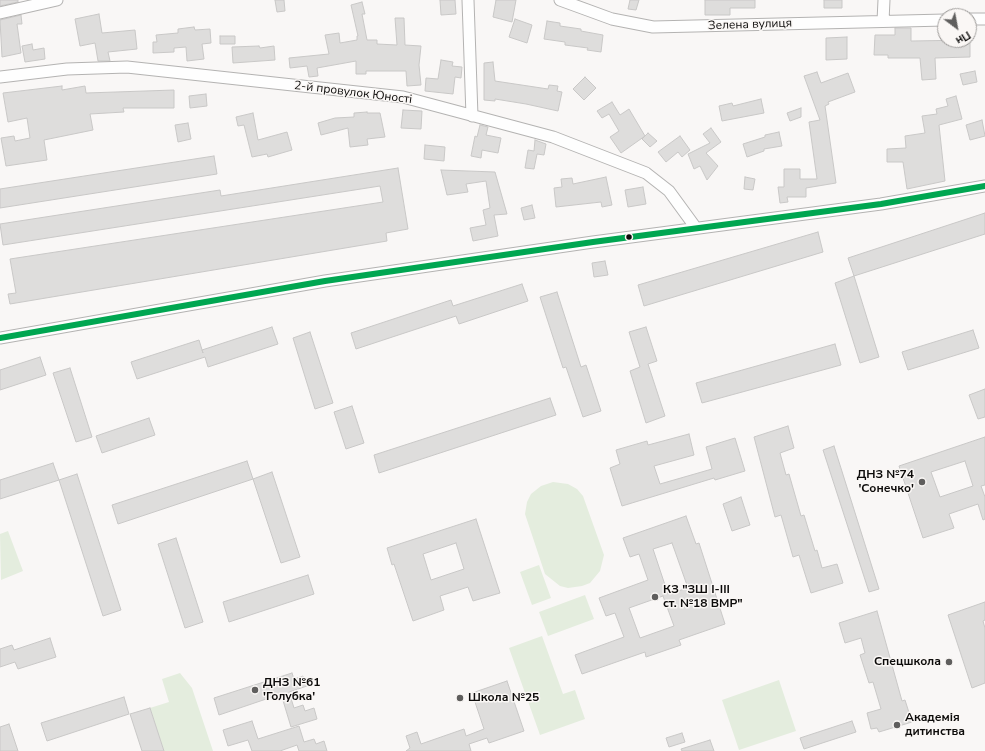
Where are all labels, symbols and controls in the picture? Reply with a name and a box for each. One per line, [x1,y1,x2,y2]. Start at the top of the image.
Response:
north arrow [937,8,977,48]
street label: Зелена вулиця [708,16,792,34]
text: Пн [953,27,973,48]
street label: 2-й провулок Юності [293,79,413,107]
unlabelled marker [624,232,634,242]
place label: ДНЗ №74 'Сонечко' [857,468,914,496]
marker: ДНЗ №74 'Сонечко' [917,477,927,487]
place label: КЗ "ЗШ І-ІІІ ст. №18 ВМР" [663,583,743,611]
marker: КЗ "ЗШ І-ІІІ ст. №18 ВМР" [650,592,660,602]
place label: Спецшкола [874,655,941,669]
marker: Спецшкола [944,657,954,667]
place label: ДНЗ №61 'Голубка' [263,676,320,704]
marker: ДНЗ №61 'Голубка' [250,685,260,695]
place label: Школа №25 [468,691,539,705]
marker: Школа №25 [455,693,465,703]
place label: Академія дитинства [905,711,965,739]
marker: Академія дитинства [892,720,902,730]

